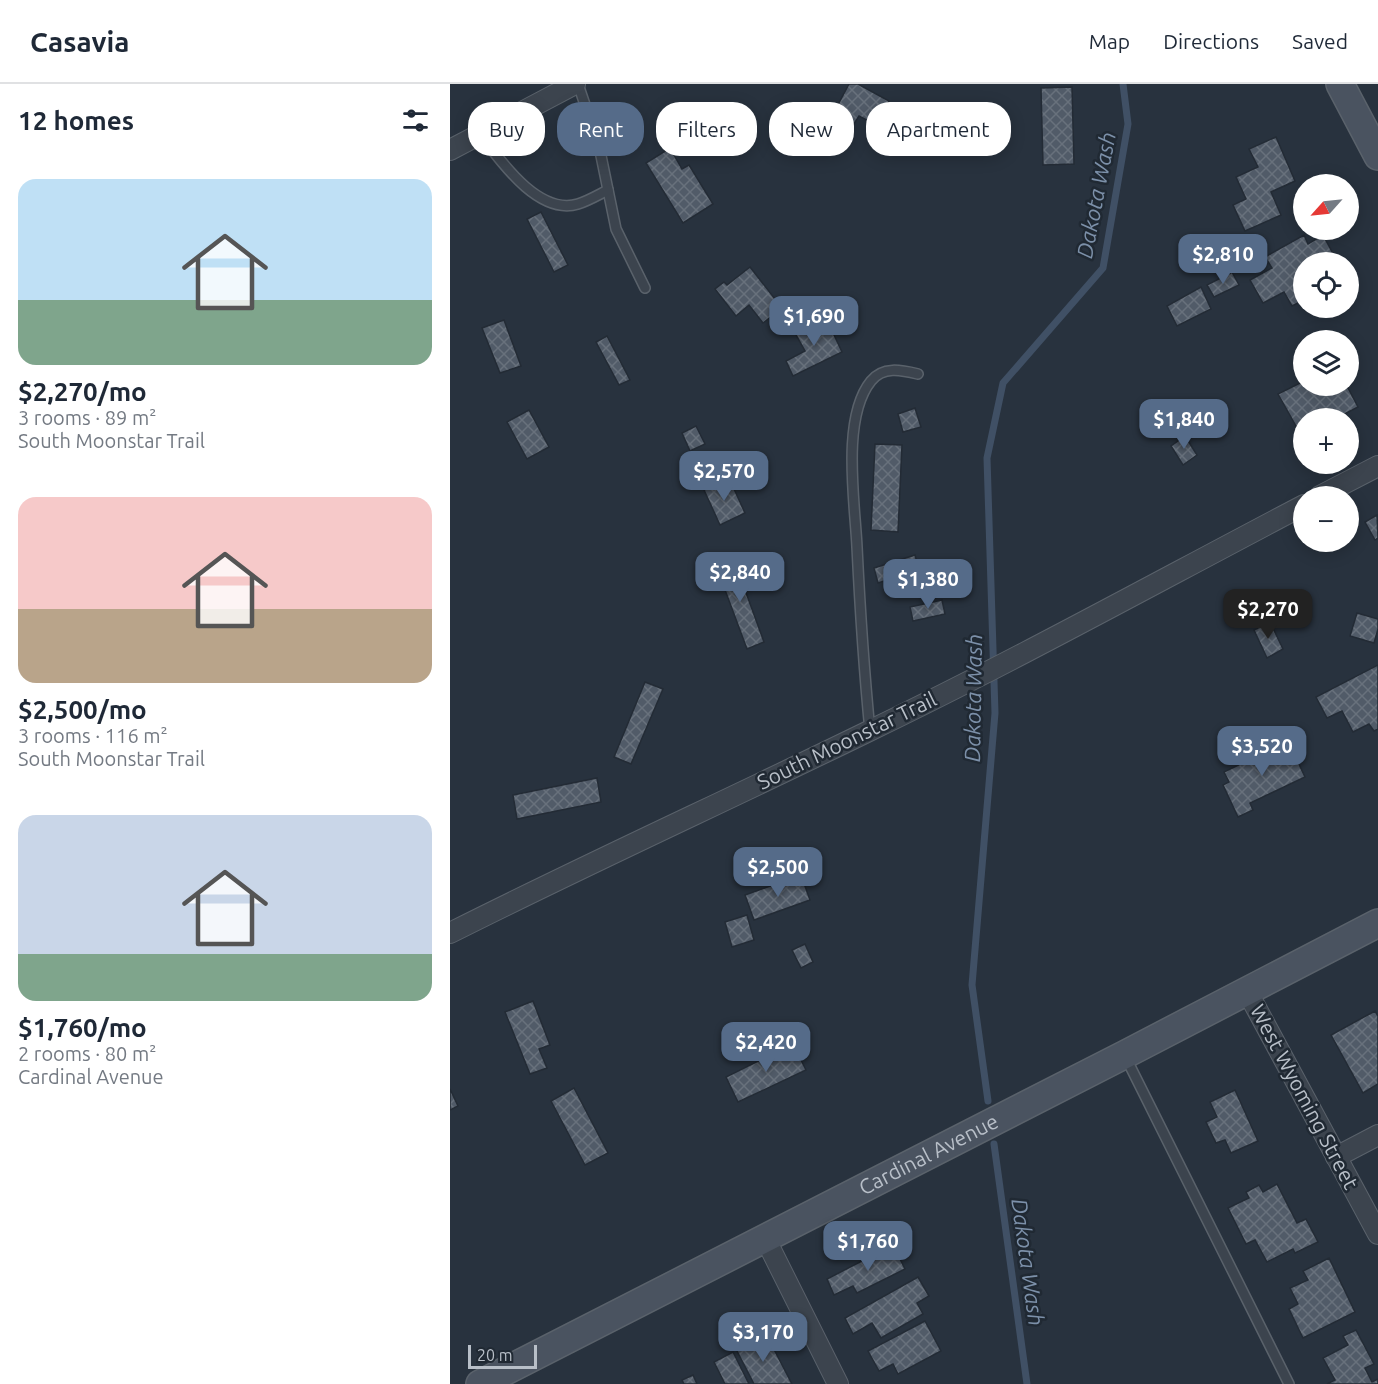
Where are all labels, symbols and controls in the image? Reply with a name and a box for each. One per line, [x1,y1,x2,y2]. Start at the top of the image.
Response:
text: Casavia [30,26,129,57]
text: Map [1089,29,1130,53]
text: Directions [1163,29,1259,53]
text: Saved [1292,29,1348,53]
chip: Buy [468,102,545,156]
chip: Rent [557,102,644,156]
chip: Filters [656,102,757,156]
chip: New [769,102,854,156]
chip: Apartment [866,102,1011,156]
icon: filters [399,104,432,137]
text: 12 homes [18,106,134,135]
water label: Dakota Wash [1071,130,1120,260]
north arrow [1293,174,1359,240]
map controls [1293,174,1359,552]
icon: home [171,218,279,326]
pin: $2,810 [1174,234,1272,285]
text: $2,810 [1192,242,1254,265]
button: locate [1293,252,1359,318]
pin: $1,690 [765,296,863,347]
text: $1,690 [783,304,845,327]
button: layers [1293,330,1359,396]
text: $2,270/mo [18,377,147,406]
pin: $1,840 [1135,399,1233,450]
text: 3 rooms · 89 m² [18,406,156,429]
text: $1,840 [1153,407,1215,430]
button: + [1293,408,1359,474]
text: South Moonstar Trail [18,429,205,452]
pin: $2,570 [675,451,773,502]
text: $2,570 [693,459,755,482]
button: − [1293,486,1359,552]
icon: home [171,536,279,644]
pin: $2,840 [691,552,789,603]
pin: $1,380 [879,559,977,610]
text: $2,840 [709,560,771,583]
text: $1,380 [897,567,959,590]
pin: $2,270 [1219,589,1317,640]
text: $2,270 [1237,597,1299,620]
water label: Dakota Wash [959,634,986,762]
street label: South Moonstar Trail [753,686,940,794]
text: $2,500/mo [18,695,147,724]
text: 3 rooms · 116 m² [18,724,168,747]
pin: $3,520 [1213,726,1311,777]
text: $3,520 [1231,734,1293,757]
text: South Moonstar Trail [18,747,205,770]
pin: $2,500 [729,847,827,898]
icon: home [171,854,279,962]
text: $2,500 [747,855,809,878]
street label: West Wyoming Street [1246,1000,1364,1193]
text: $1,760/mo [18,1013,147,1042]
pin: $2,420 [717,1022,815,1073]
text: $2,420 [735,1030,797,1053]
text: 2 rooms · 80 m² [18,1042,156,1065]
text: Cardinal Avenue [18,1065,164,1088]
street label: Cardinal Avenue [855,1108,1002,1199]
water label: Dakota Wash [1007,1197,1050,1327]
pin: $1,760 [819,1221,917,1272]
text: $1,760 [837,1229,899,1252]
pin: $3,170 [714,1312,812,1363]
text: $3,170 [732,1320,794,1343]
scale bar [468,1342,537,1370]
text: 20 m [477,1346,513,1364]

